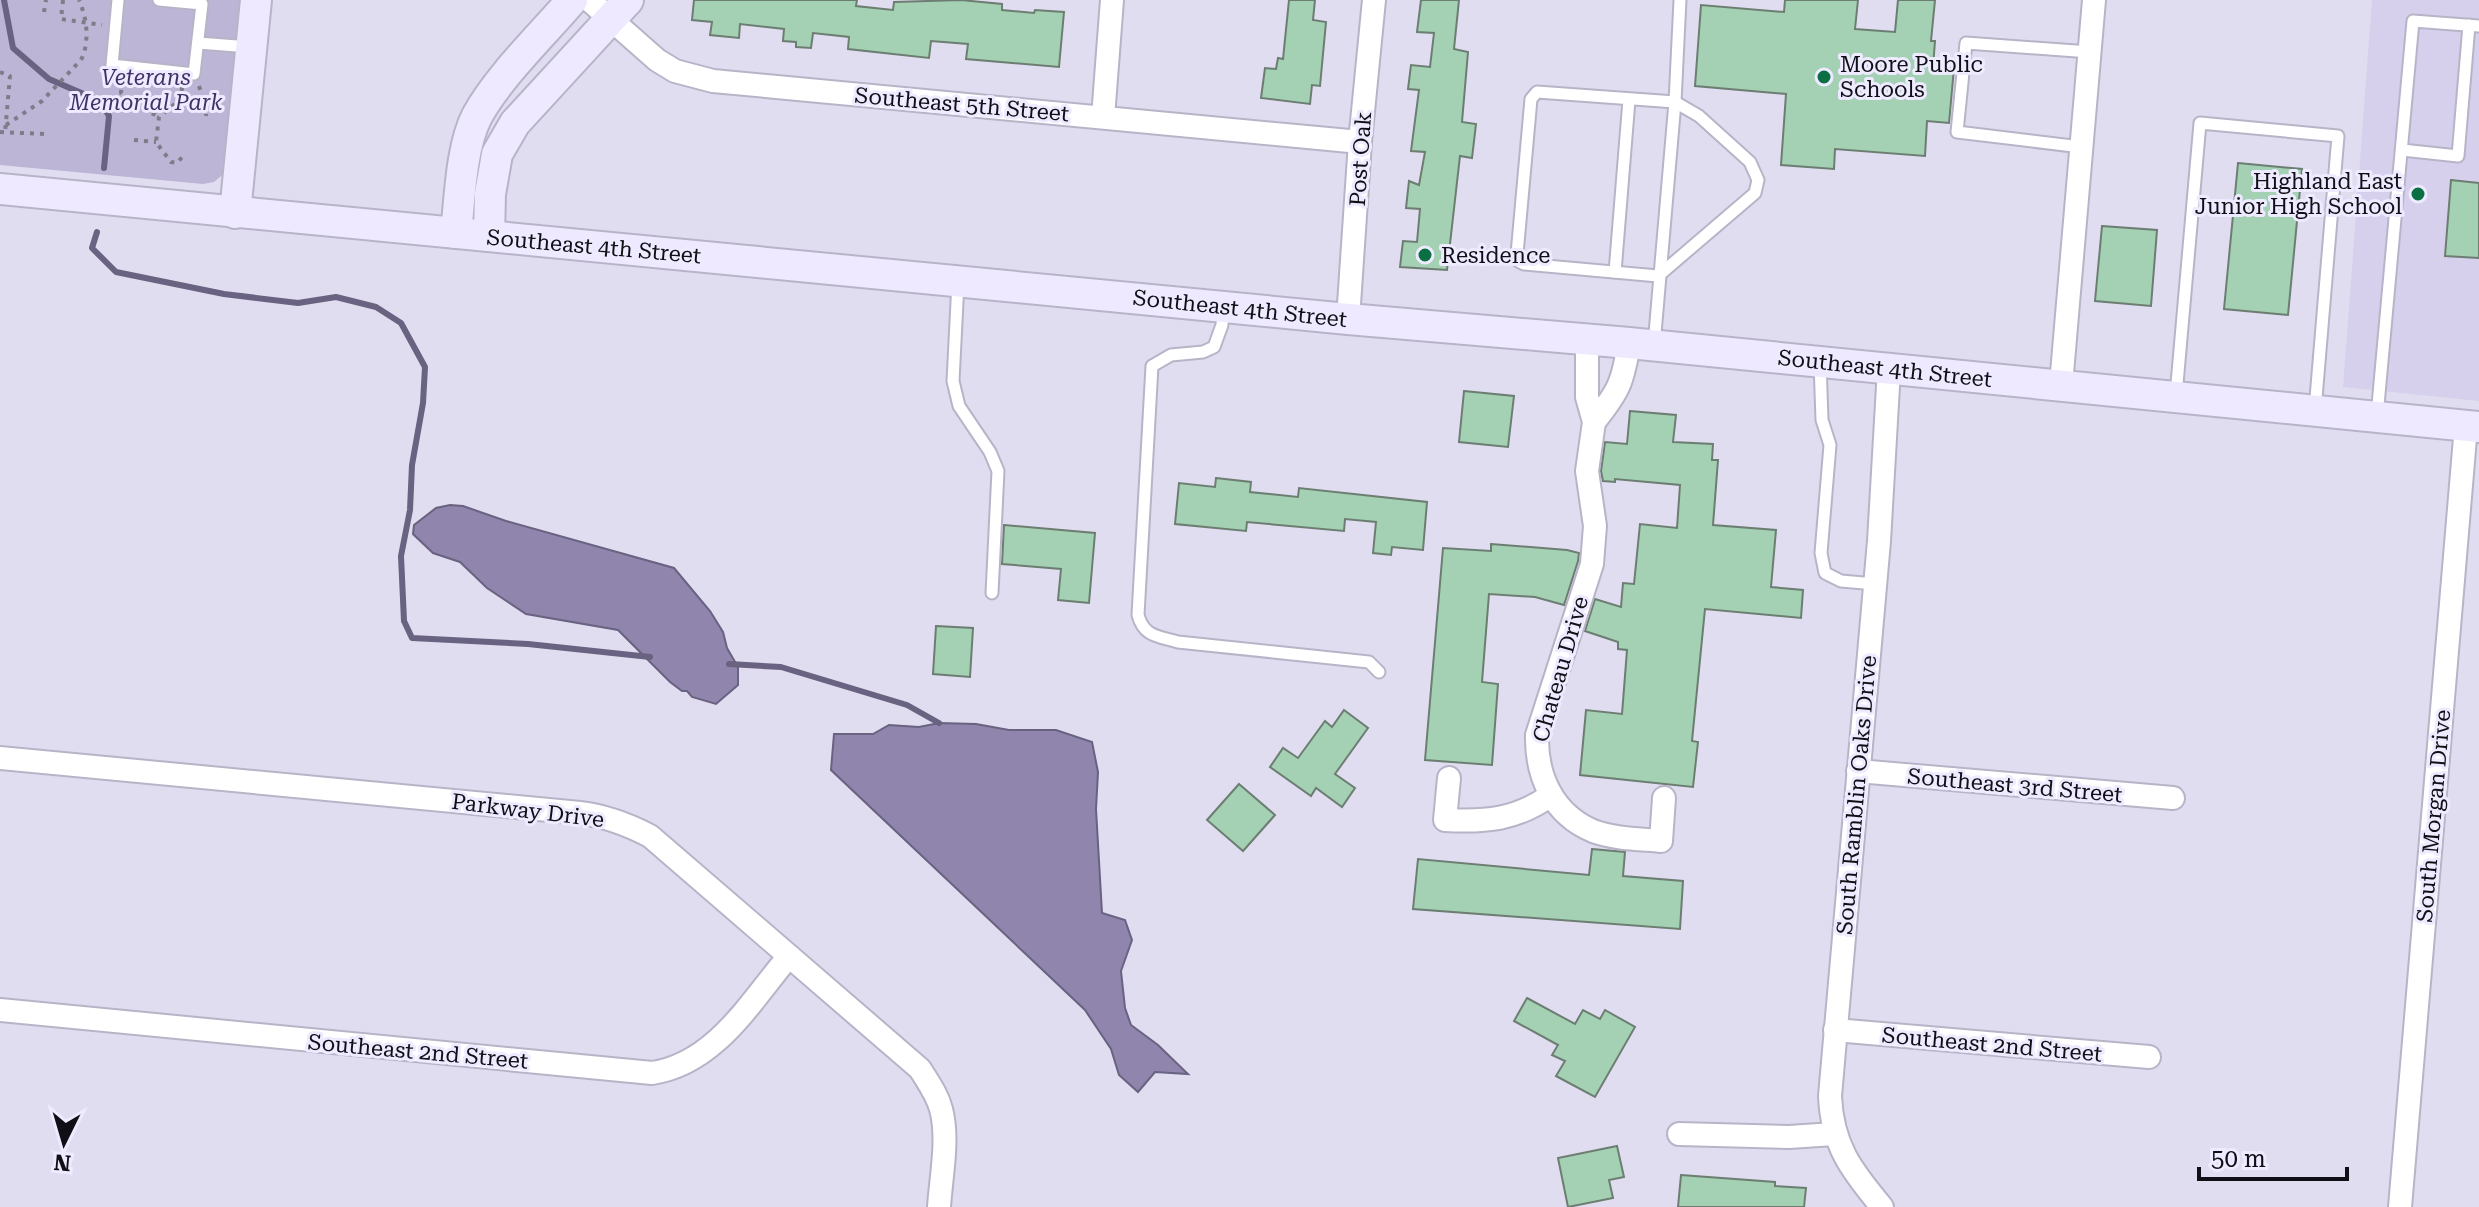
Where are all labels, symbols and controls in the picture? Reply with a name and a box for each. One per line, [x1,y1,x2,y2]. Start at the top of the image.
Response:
place label: Moore Public Schools [1840,52,1983,102]
park label: Veterans Memorial Park [69,65,223,115]
marker: Moore Public Schools [1815,68,1833,86]
street label: Southeast 5th Street [854,83,1070,126]
street label: Post Oak [1345,111,1376,207]
place label: Highland East Junior High School [2195,169,2402,219]
marker: Highland East Junior High School [2409,185,2427,203]
street label: Southeast 4th Street [486,225,702,268]
place label: Residence [1441,243,1550,268]
marker: Residence [1416,246,1434,264]
street label: Southeast 4th Street [1132,285,1348,332]
street label: Southeast 4th Street [1777,345,1993,392]
street label: Chateau Drive [1528,594,1593,745]
street label: South Ramblin Oaks Drive [1832,654,1881,936]
street label: South Morgan Drive [2412,709,2455,923]
street label: Southeast 3rd Street [1906,764,2123,807]
street label: Parkway Drive [450,789,606,832]
street label: Southeast 2nd Street [1881,1022,2103,1067]
street label: Southeast 2nd Street [307,1029,529,1074]
north arrow [24,1103,104,1183]
scale bar [2199,1131,2347,1181]
text: 50 m [2211,1145,2266,1173]
text: N [53,1149,72,1176]

